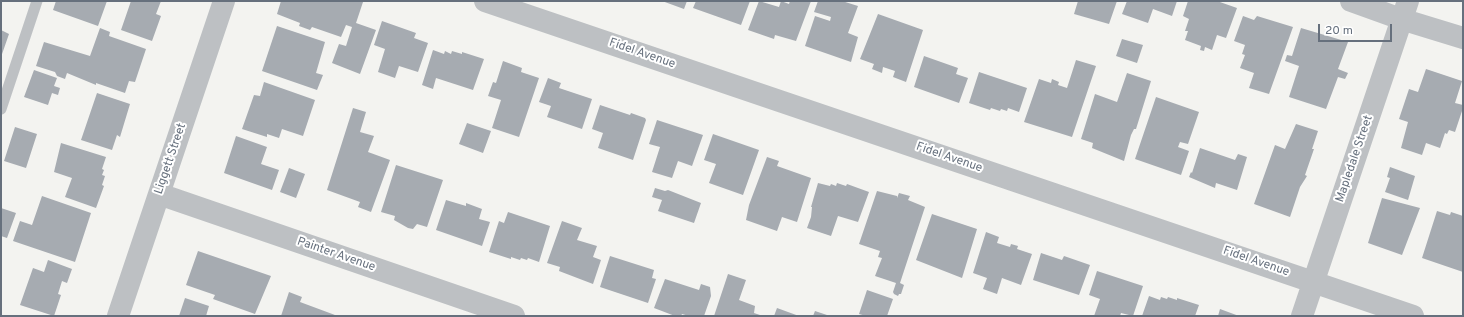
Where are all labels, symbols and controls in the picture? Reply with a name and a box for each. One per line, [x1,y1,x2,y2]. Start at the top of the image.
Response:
scale bar [1320,16,1394,42]
text: 20 m [1325,23,1353,39]
street label: Fidel Avenue [607,36,677,72]
street label: Mapledale Street [1333,114,1377,204]
street label: Liggett Street [152,122,190,196]
street label: Fidel Avenue [914,140,984,176]
street label: Painter Avenue [295,235,377,275]
street label: Fidel Avenue [1221,244,1291,280]

